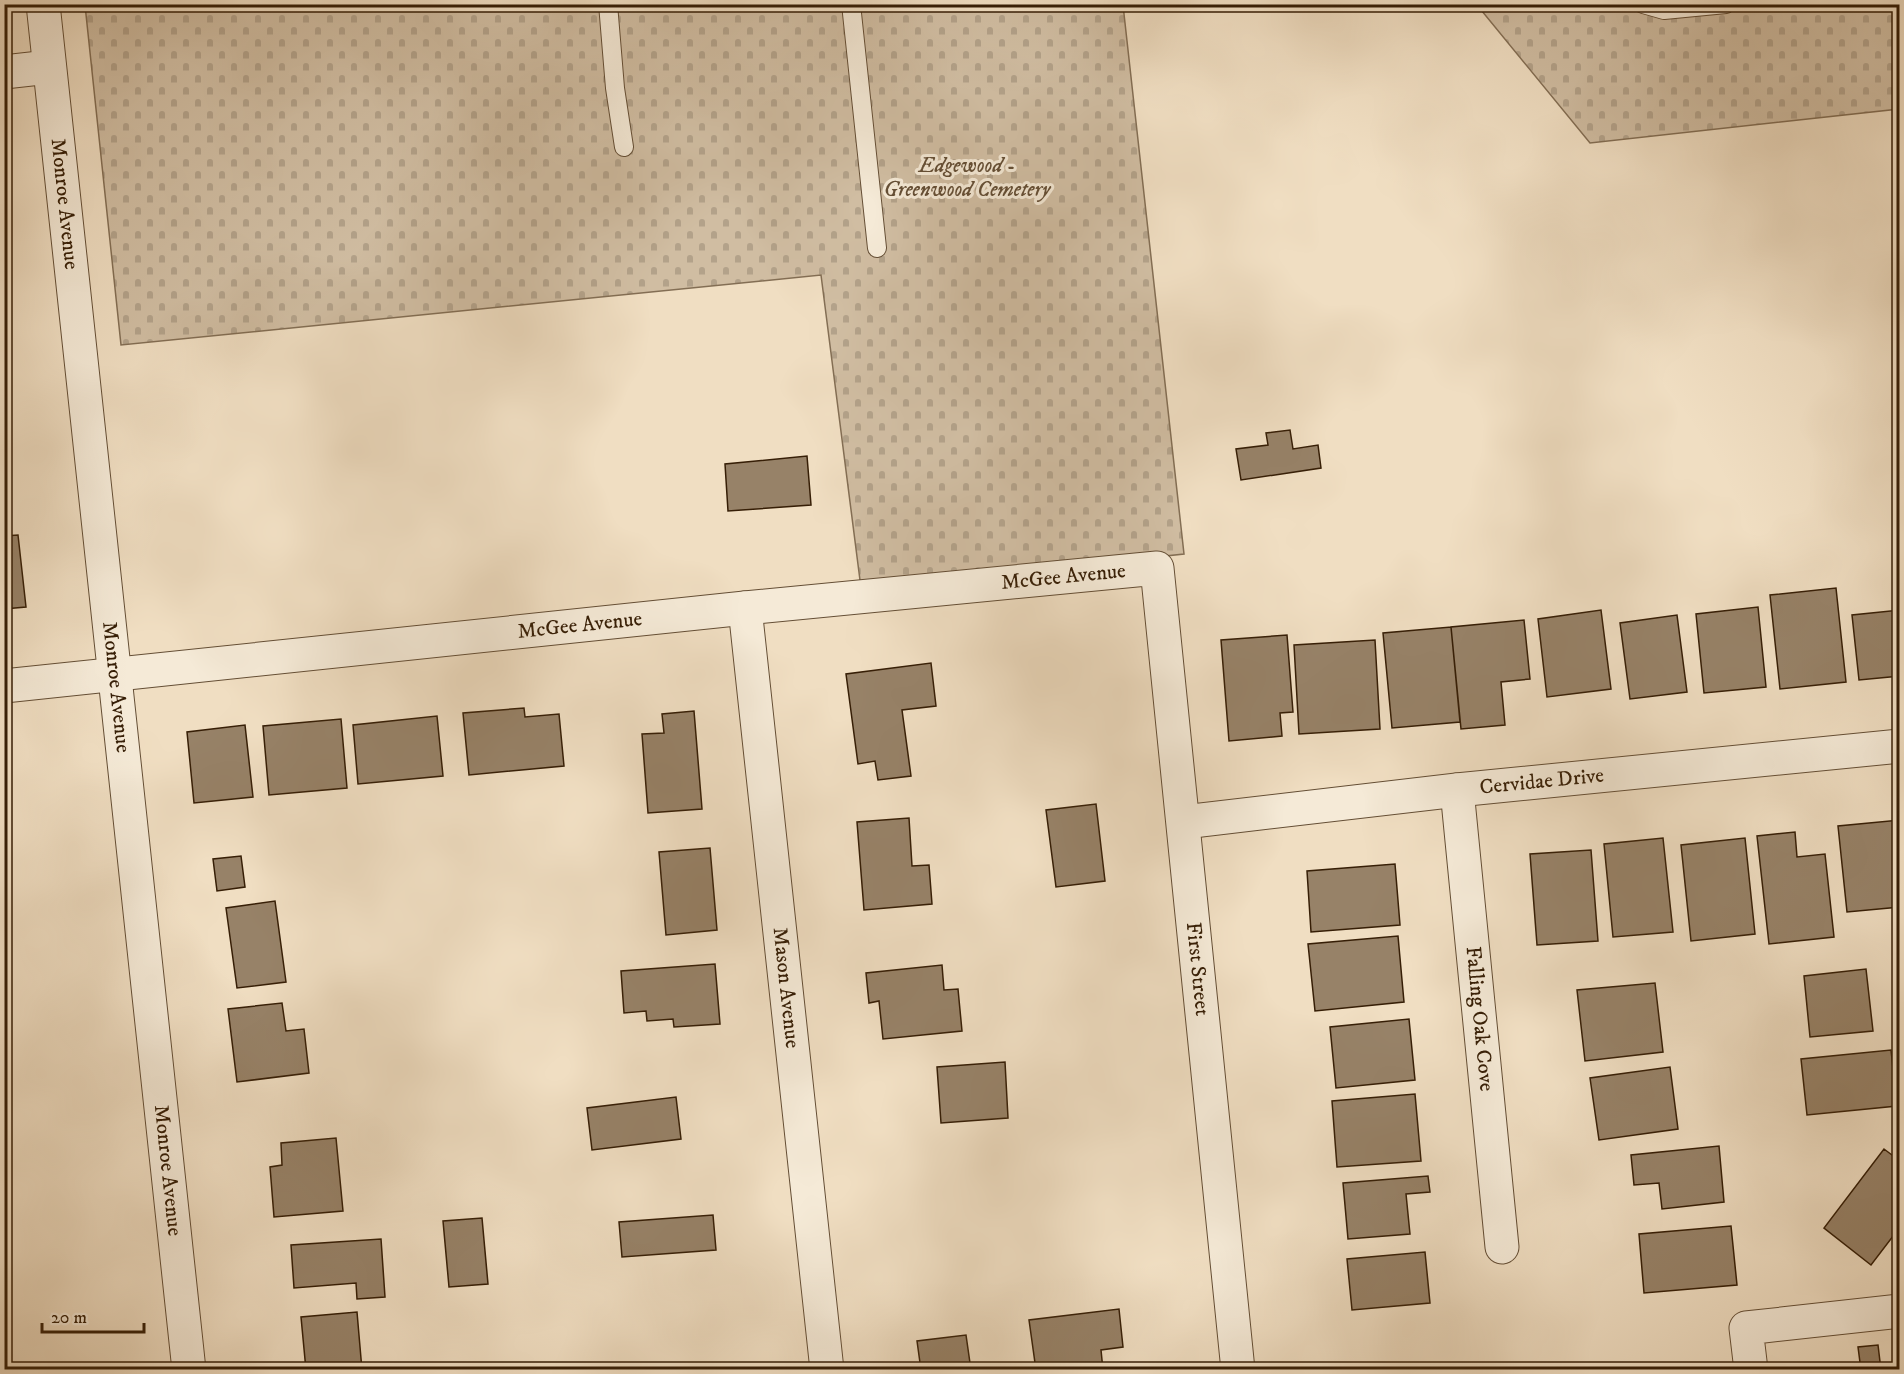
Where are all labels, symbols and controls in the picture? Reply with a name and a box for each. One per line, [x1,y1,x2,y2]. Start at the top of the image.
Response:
street label: Monroe Avenue [44,137,84,271]
park label: Edgewood - Greenwood Cemetery [884,153,1052,203]
street label: McGee Avenue [1000,558,1127,596]
street label: McGee Avenue [516,606,644,645]
street label: Monroe Avenue [96,620,136,754]
street label: Cervidae Drive [1478,762,1605,801]
street label: First Street [1180,921,1215,1017]
street label: Mason Avenue [766,926,805,1050]
street label: Falling Oak Cove [1459,945,1500,1093]
street label: Monroe Avenue [148,1103,188,1238]
scale bar [42,1296,144,1334]
text: 20 m [51,1307,87,1329]

